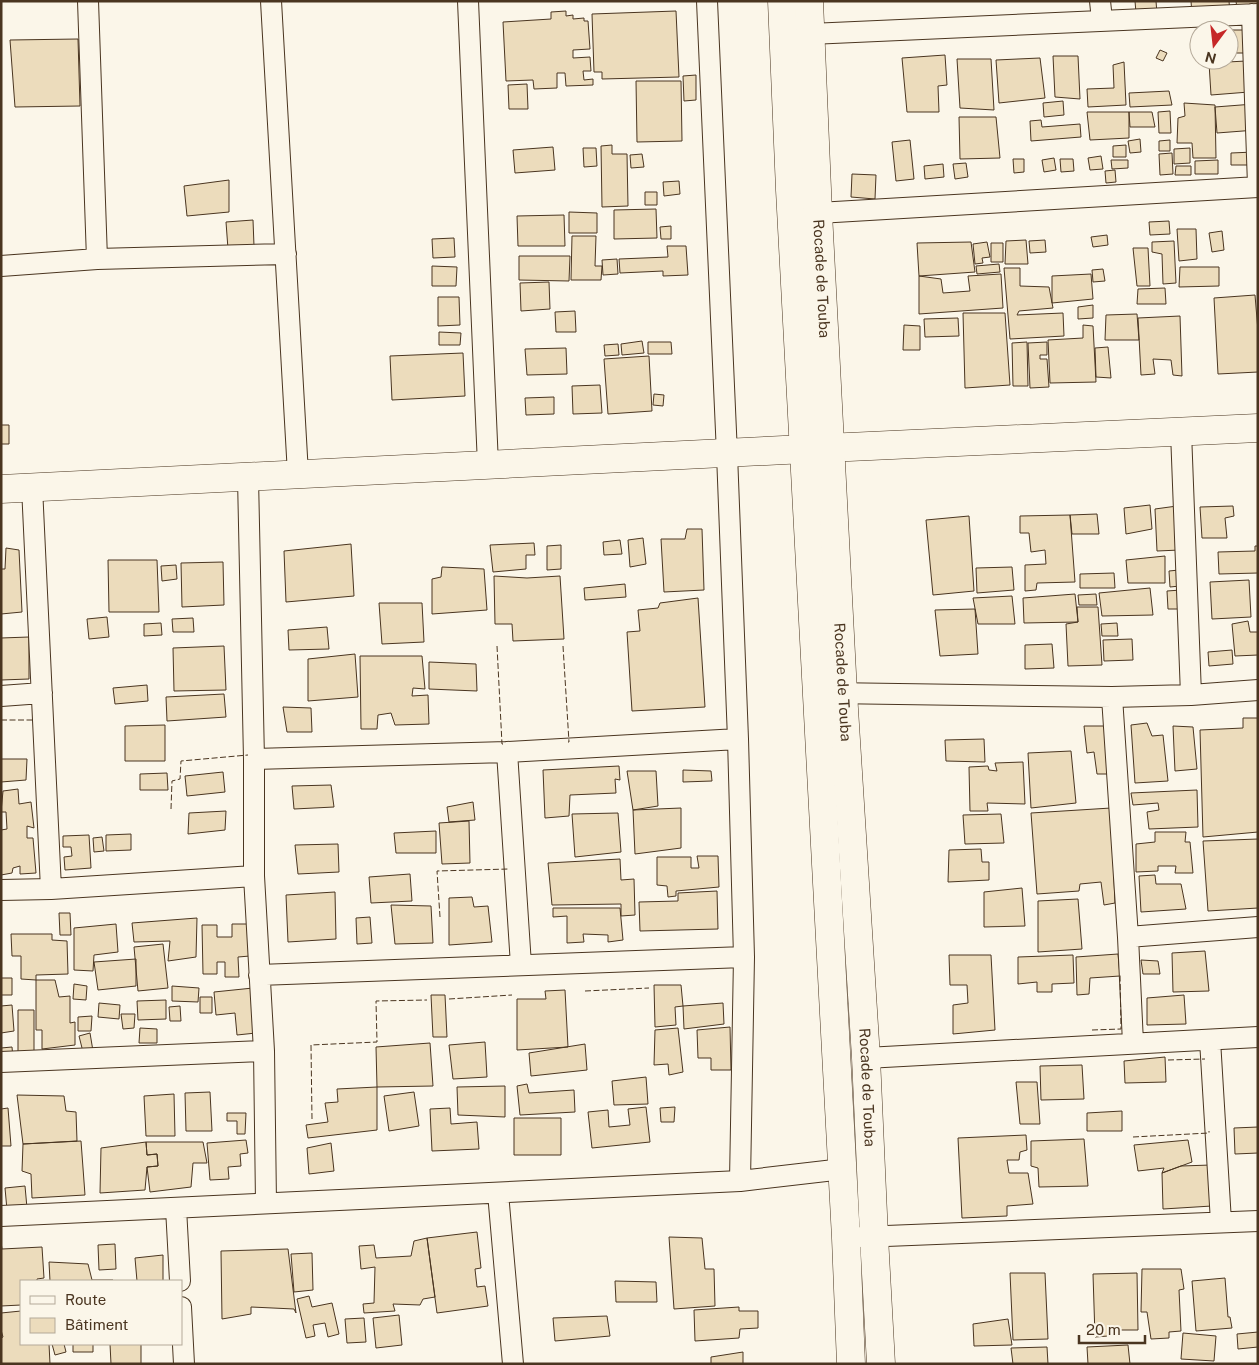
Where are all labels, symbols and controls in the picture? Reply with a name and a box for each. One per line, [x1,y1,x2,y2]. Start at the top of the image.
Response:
north arrow [1189,20,1239,70]
text: N [1203,48,1218,67]
street label: Rocade de Touba [810,219,834,339]
street label: Rocade de Touba [831,622,855,742]
street label: Rocade de Touba [856,1027,879,1147]
legend [20,1280,182,1345]
text: Route [65,1291,106,1308]
scale bar [1079,1312,1145,1344]
text: Bâtiment [65,1316,128,1333]
text: 20 m [1086,1321,1121,1338]

